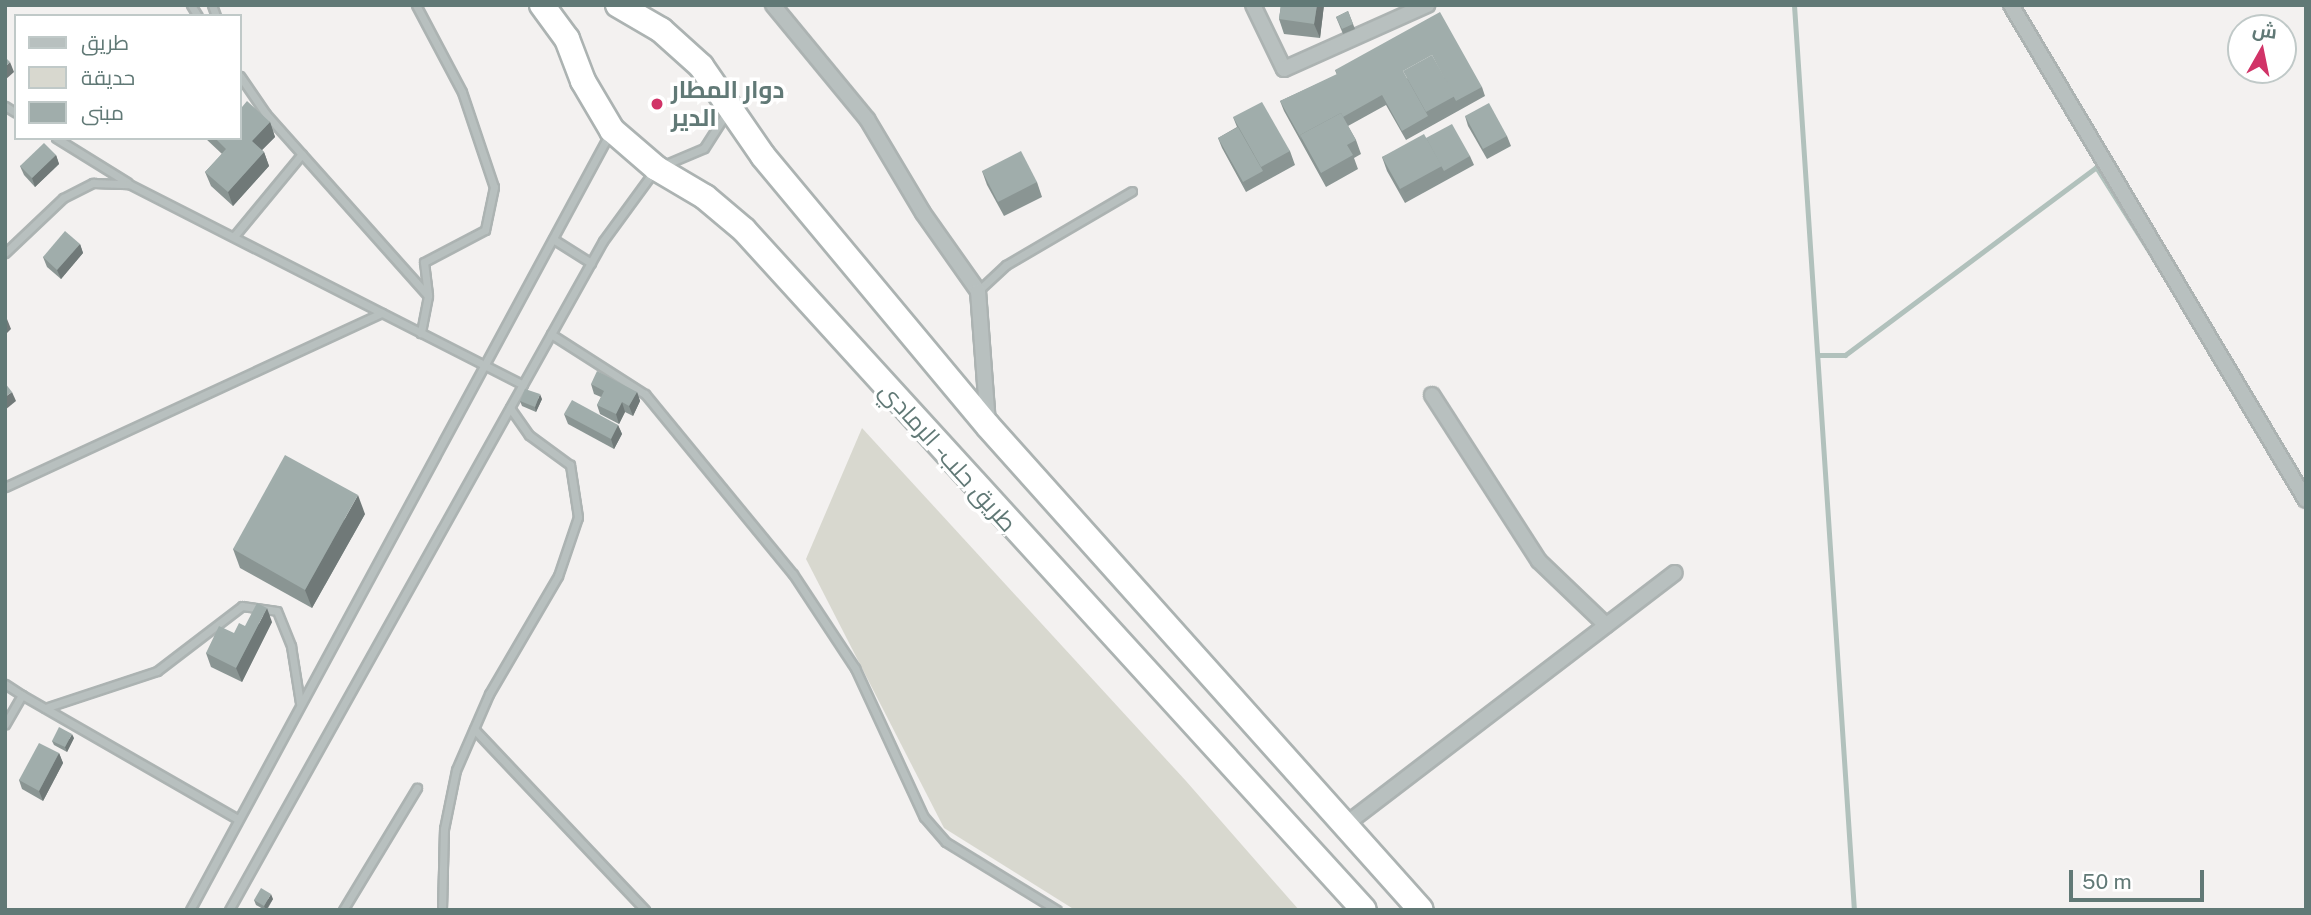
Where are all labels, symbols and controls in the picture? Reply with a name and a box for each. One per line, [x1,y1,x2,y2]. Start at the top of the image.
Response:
legend [14,14,242,140]
north arrow [2227,14,2297,84]
text: ش [2251,17,2279,43]
text: طريق [81,30,129,55]
text: حديقة [81,65,135,90]
place label: دوار المطار الدير [671,76,785,132]
marker: دوار المطار الدير [649,96,665,112]
text: مبنى [81,100,124,125]
street label: طريق حلب - الرمادي [871,374,1025,540]
scale bar [2073,856,2208,900]
text: 50 m [2082,869,2132,894]

